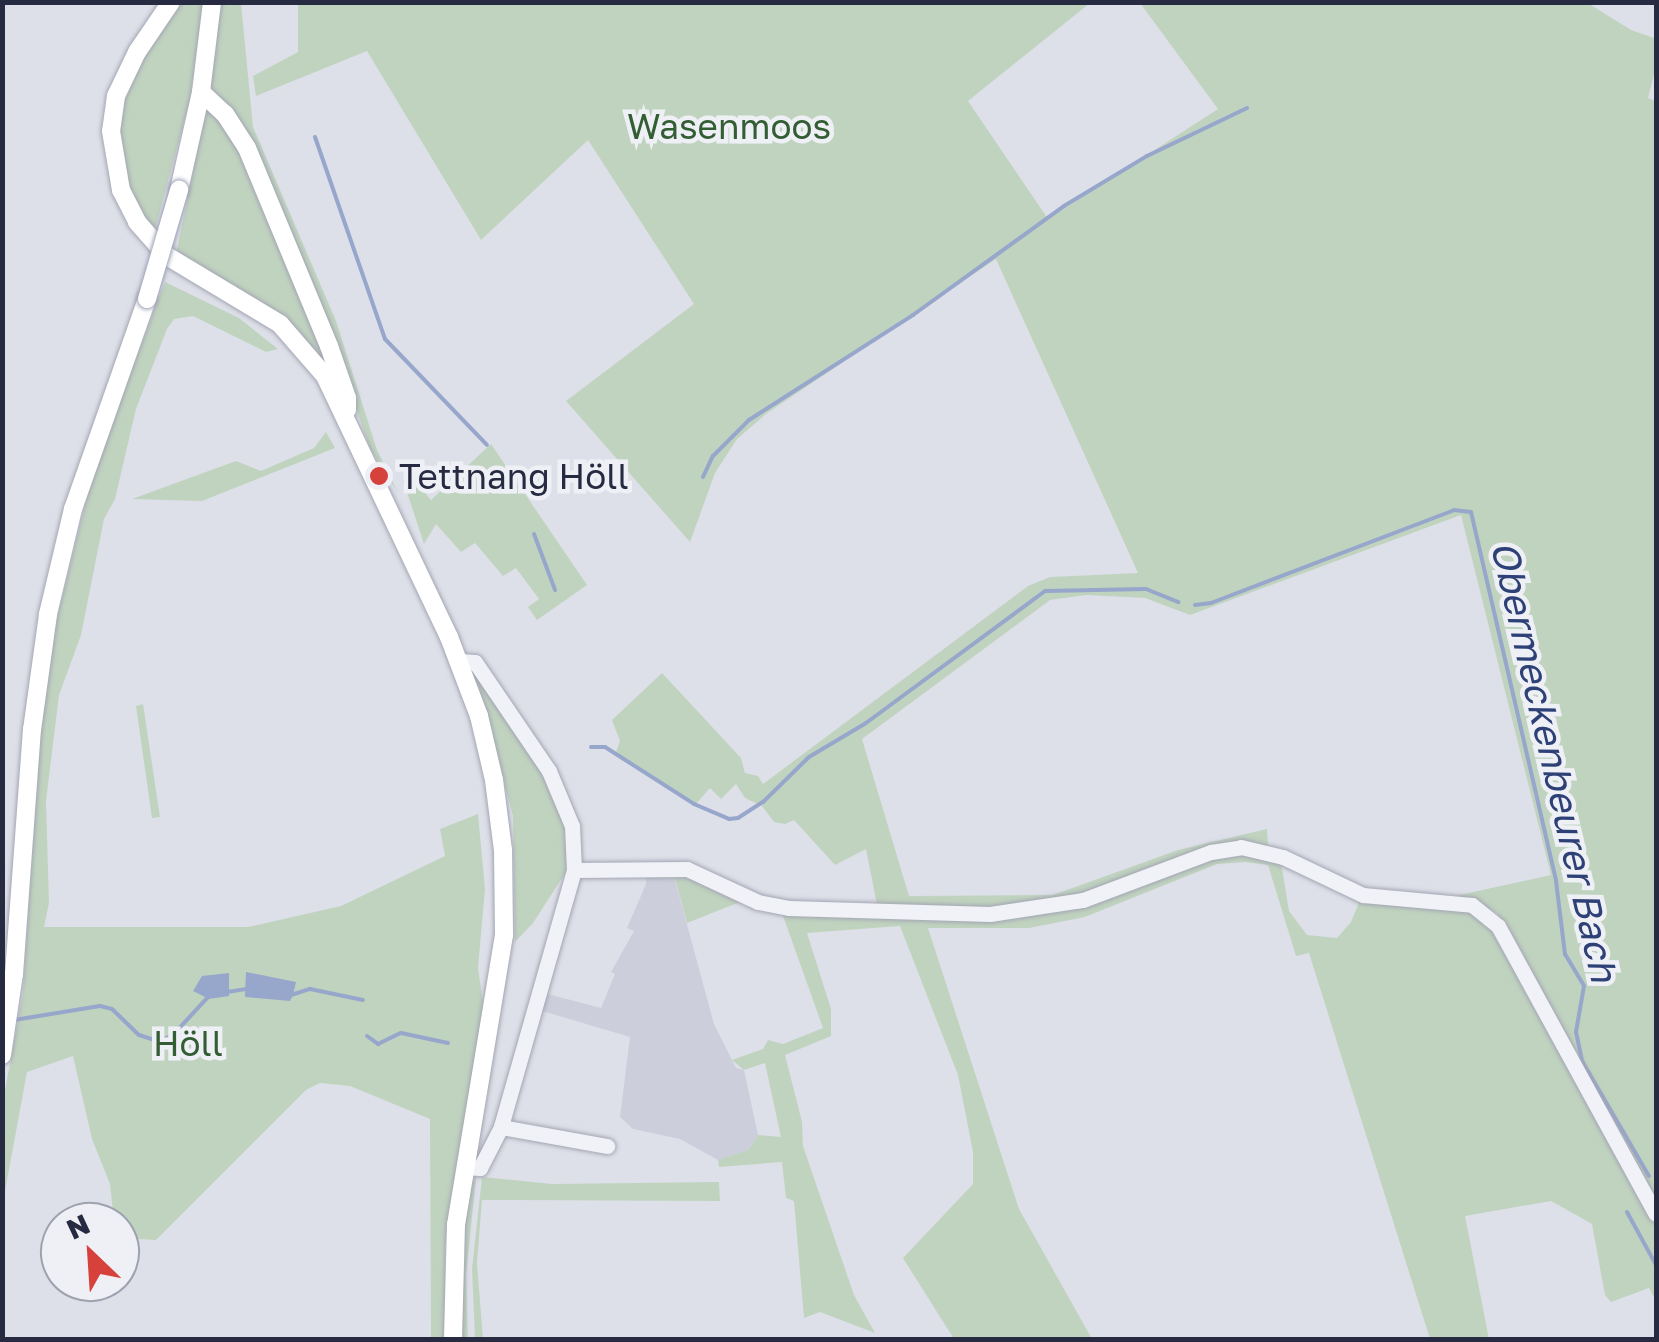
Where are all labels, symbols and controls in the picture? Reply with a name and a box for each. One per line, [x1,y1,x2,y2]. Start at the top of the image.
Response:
park label: Wasenmoos [627,105,831,147]
place label: Tettnang Höll [399,455,629,497]
marker: Tettnang Höll [368,465,390,487]
water label: Obermeckenbeurer Bach [1482,536,1628,986]
park label: Höll [153,1022,223,1064]
north arrow [40,1202,140,1302]
text: N [61,1207,95,1246]

